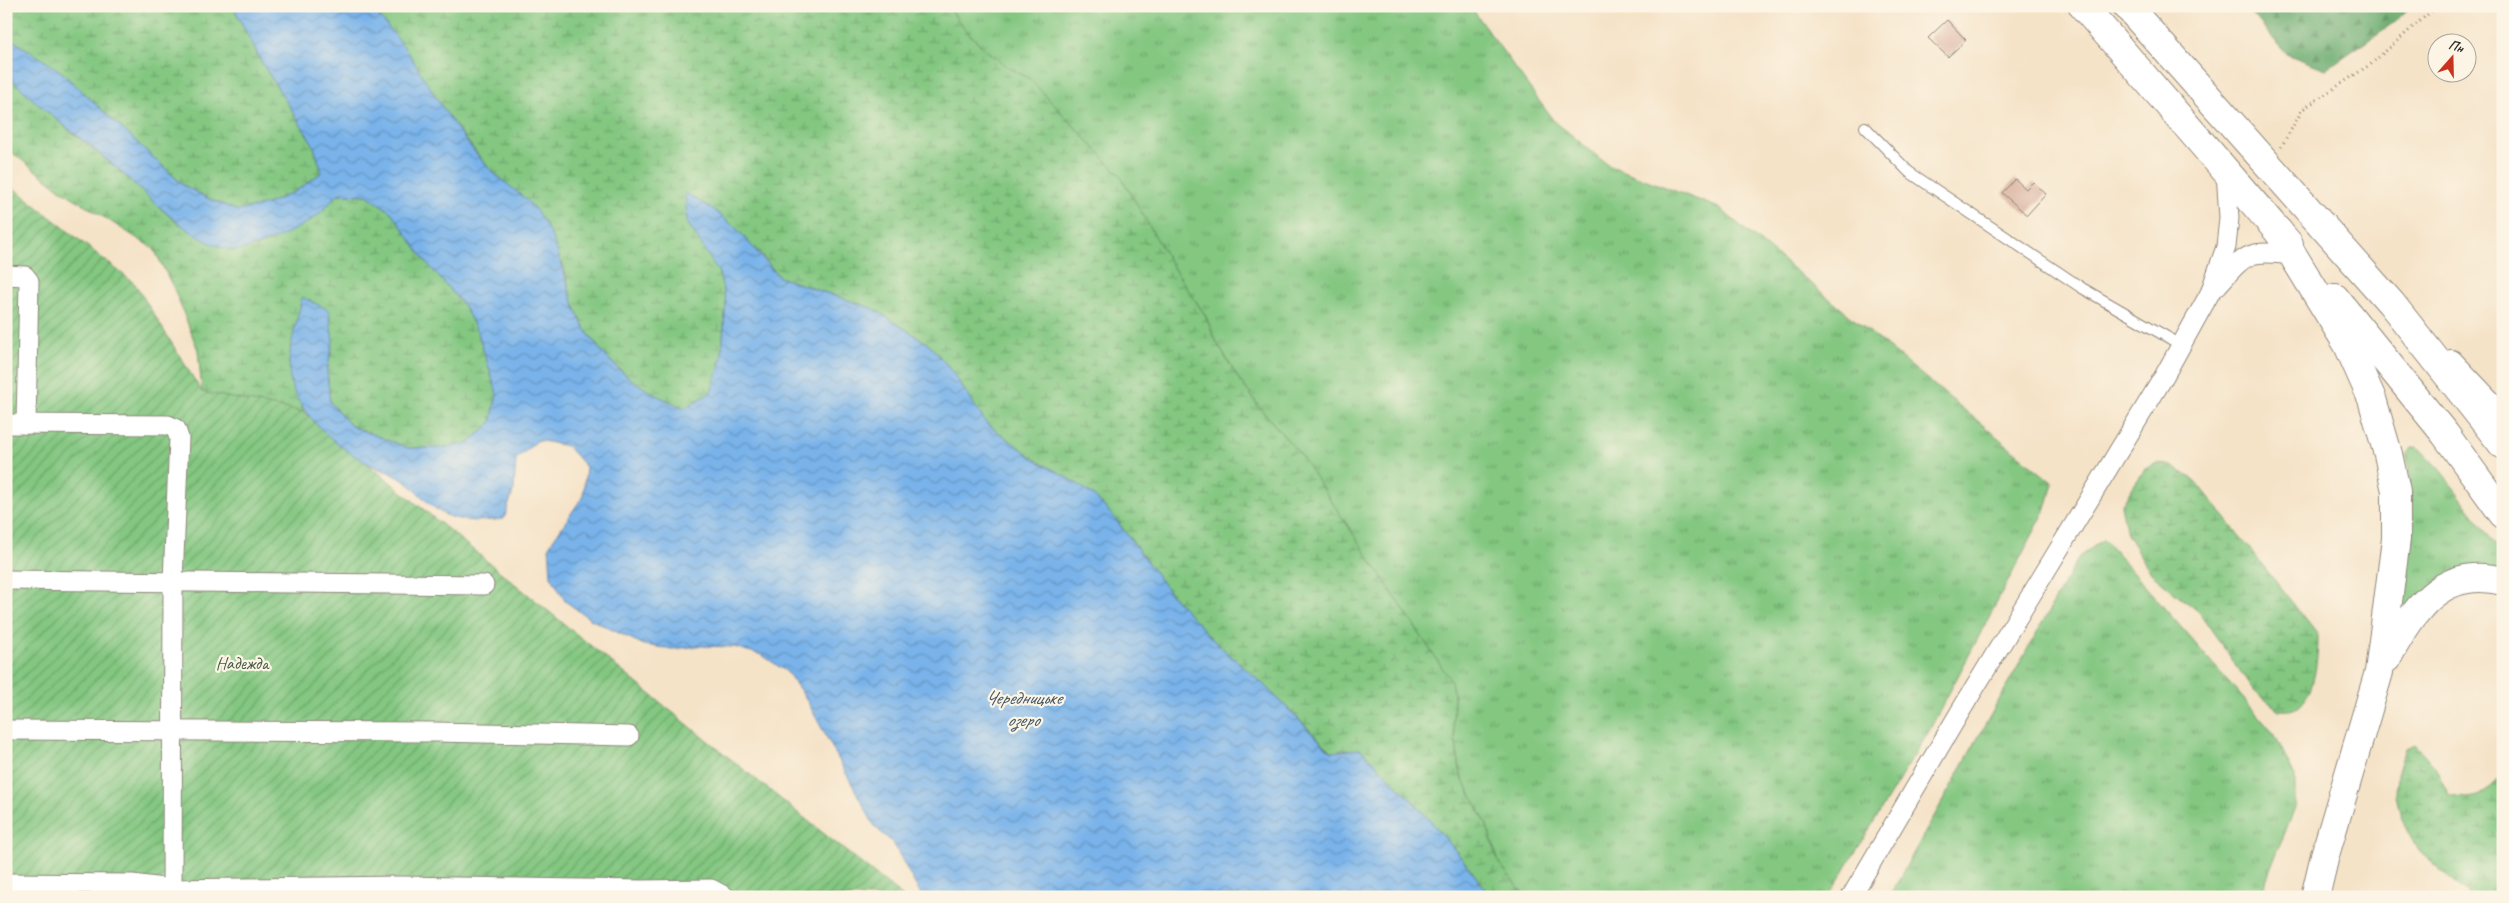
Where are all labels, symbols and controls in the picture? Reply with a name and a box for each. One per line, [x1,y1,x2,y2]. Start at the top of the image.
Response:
north arrow [2426,32,2476,82]
text: Пн [2446,36,2467,57]
park label: Надежда [216,652,270,674]
water label: Чередницьке озеро [985,686,1064,732]

